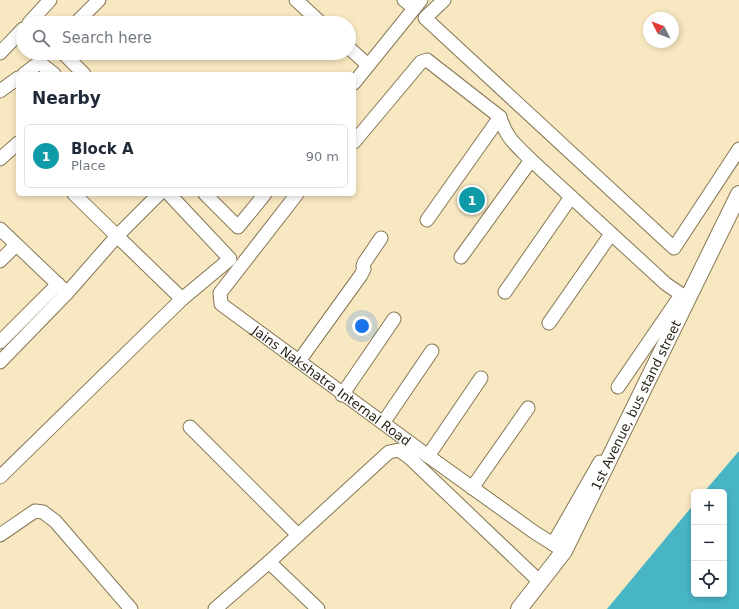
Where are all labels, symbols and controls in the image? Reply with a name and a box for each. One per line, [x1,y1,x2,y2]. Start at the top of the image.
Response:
north arrow [643,12,679,48]
search box [16,16,356,60]
icon: search [30,27,52,49]
text: Search here [62,29,152,47]
text: Nearby [32,88,101,108]
text: Block A [71,140,134,158]
text: 1 [41,149,51,164]
text: 90 m [306,149,339,164]
text: Place [71,158,106,173]
pin: 1 [459,185,485,215]
your location [352,316,372,336]
street label: 1st Avenue, bus stand street [588,318,684,492]
street label: Jains Nakshatra Internal Road [249,322,414,449]
map controls [691,489,727,597]
button: + [691,489,727,525]
button: − [691,525,727,561]
button: locate [691,561,727,597]

